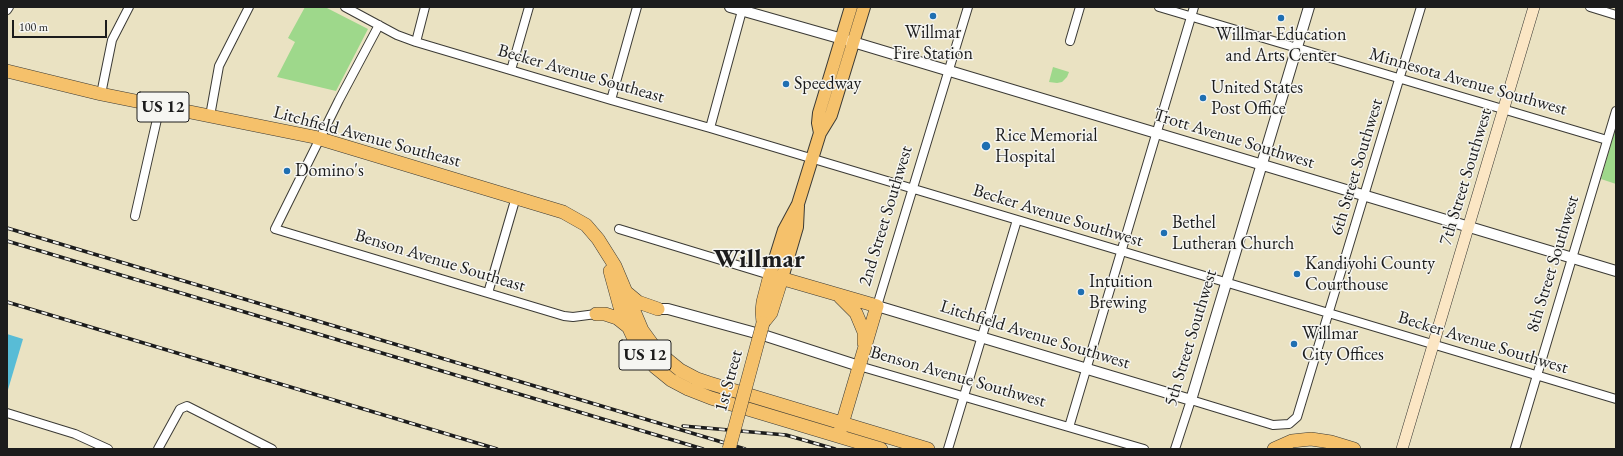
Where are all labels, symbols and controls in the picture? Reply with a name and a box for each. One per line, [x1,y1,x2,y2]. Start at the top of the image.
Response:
marker: Willmar Fire Station [928,11,938,21]
scale bar [14,12,109,38]
marker: Willmar Education and Arts Center [1276,13,1286,23]
text: 100 m [19,19,48,35]
place label: Willmar Fire Station [893,22,973,64]
place label: Willmar Education and Arts Center [1216,24,1346,66]
street label: Becker Avenue Southeast [495,40,667,108]
street label: Minnesota Avenue Southwest [1367,43,1569,121]
place label: Speedway [794,73,861,95]
place label: United States Post Office [1211,77,1303,120]
marker: Speedway [781,79,791,89]
road number: US 12 [137,92,189,122]
marker: United States Post Office [1198,93,1208,103]
street label: 6th Street Southwest [1326,96,1388,238]
street label: Litchfield Avenue Southeast [271,102,463,172]
street label: Trott Avenue Southwest [1151,104,1317,174]
street label: 7th Street Southwest [1435,106,1497,248]
place label: Rice Memorial Hospital [995,125,1098,168]
marker: Rice Memorial Hospital [980,140,992,152]
street label: 2nd Street Southwest [854,143,918,289]
place label: Domino's [295,160,364,182]
marker: Domino's [282,166,292,176]
street label: Becker Avenue Southwest [970,180,1146,252]
street label: 8th Street Southwest [1522,193,1584,335]
place label: Bethel Lutheran Church [1172,212,1294,254]
street label: Benson Avenue Southeast [352,225,528,297]
marker: Bethel Lutheran Church [1159,228,1169,238]
district label: Willmar [713,244,805,276]
place label: Kandiyohi County Courthouse [1305,253,1435,296]
street label: 5th Street Southwest [1160,267,1222,409]
marker: Kandiyohi County Courthouse [1292,269,1302,279]
place label: Intuition Brewing [1089,271,1153,314]
marker: Intuition Brewing [1076,287,1086,297]
street label: Litchfield Avenue Southwest [937,296,1133,374]
street label: Becker Avenue Southwest [1395,307,1571,379]
place label: Willmar City Offices [1302,323,1384,366]
marker: Willmar City Offices [1289,339,1299,349]
road number: US 12 [619,340,671,370]
street label: Benson Avenue Southwest [868,342,1048,412]
street label: 1st Street [710,348,748,414]

